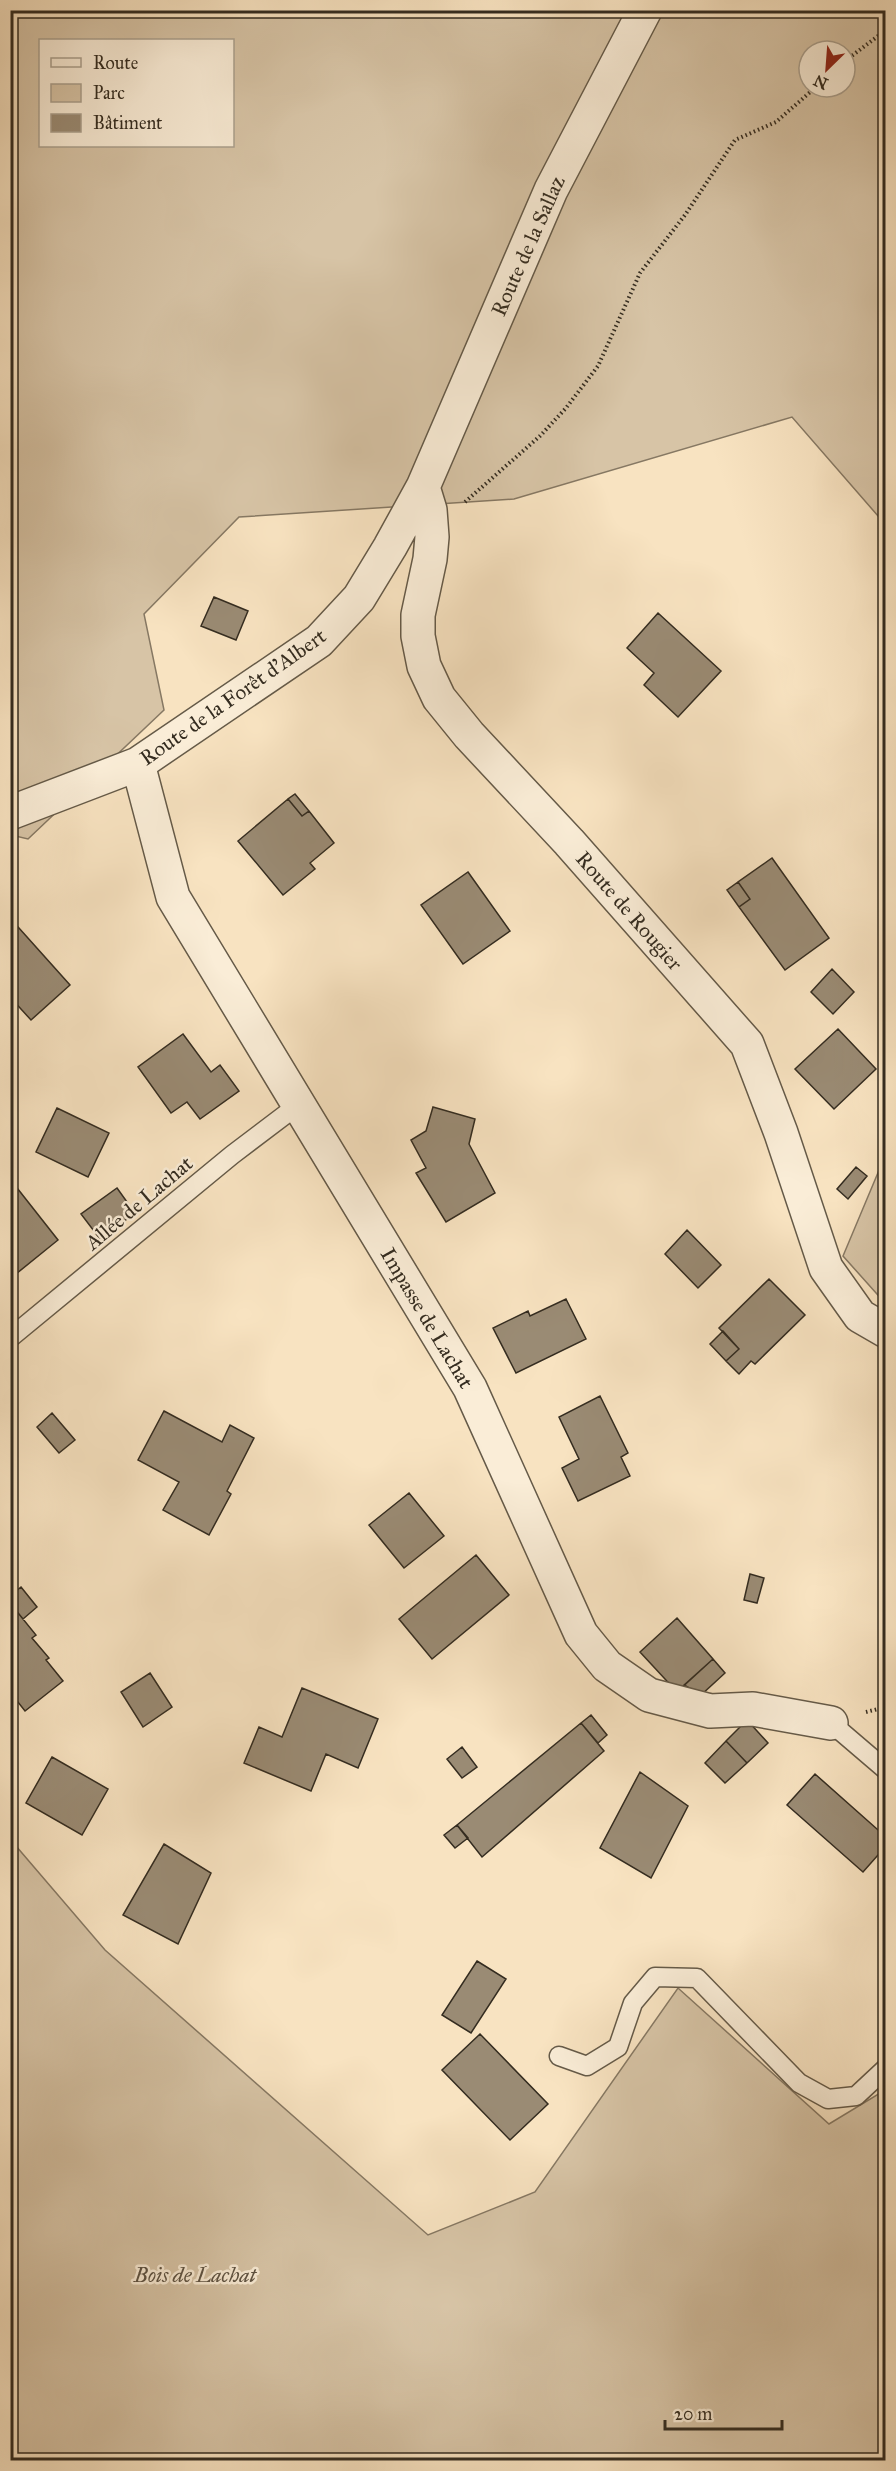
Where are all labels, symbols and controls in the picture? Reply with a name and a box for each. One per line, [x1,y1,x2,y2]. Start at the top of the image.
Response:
legend [39,39,234,147]
north arrow [797,39,857,99]
text: Route [93,52,138,74]
text: N [810,70,831,94]
text: Parc [93,82,125,104]
text: Bâtiment [93,112,163,134]
street label: Route de la Sallaz [485,171,571,320]
street label: Route de la Forêt d'Albert [135,623,332,771]
street label: Route de Rougier [570,846,688,976]
street label: Allée de Lachat [79,1150,199,1256]
street label: Impasse de Lachat [375,1243,480,1394]
park label: Bois de Lachat [133,2262,258,2288]
scale bar [665,2393,782,2431]
text: 20 m [674,2403,712,2425]

